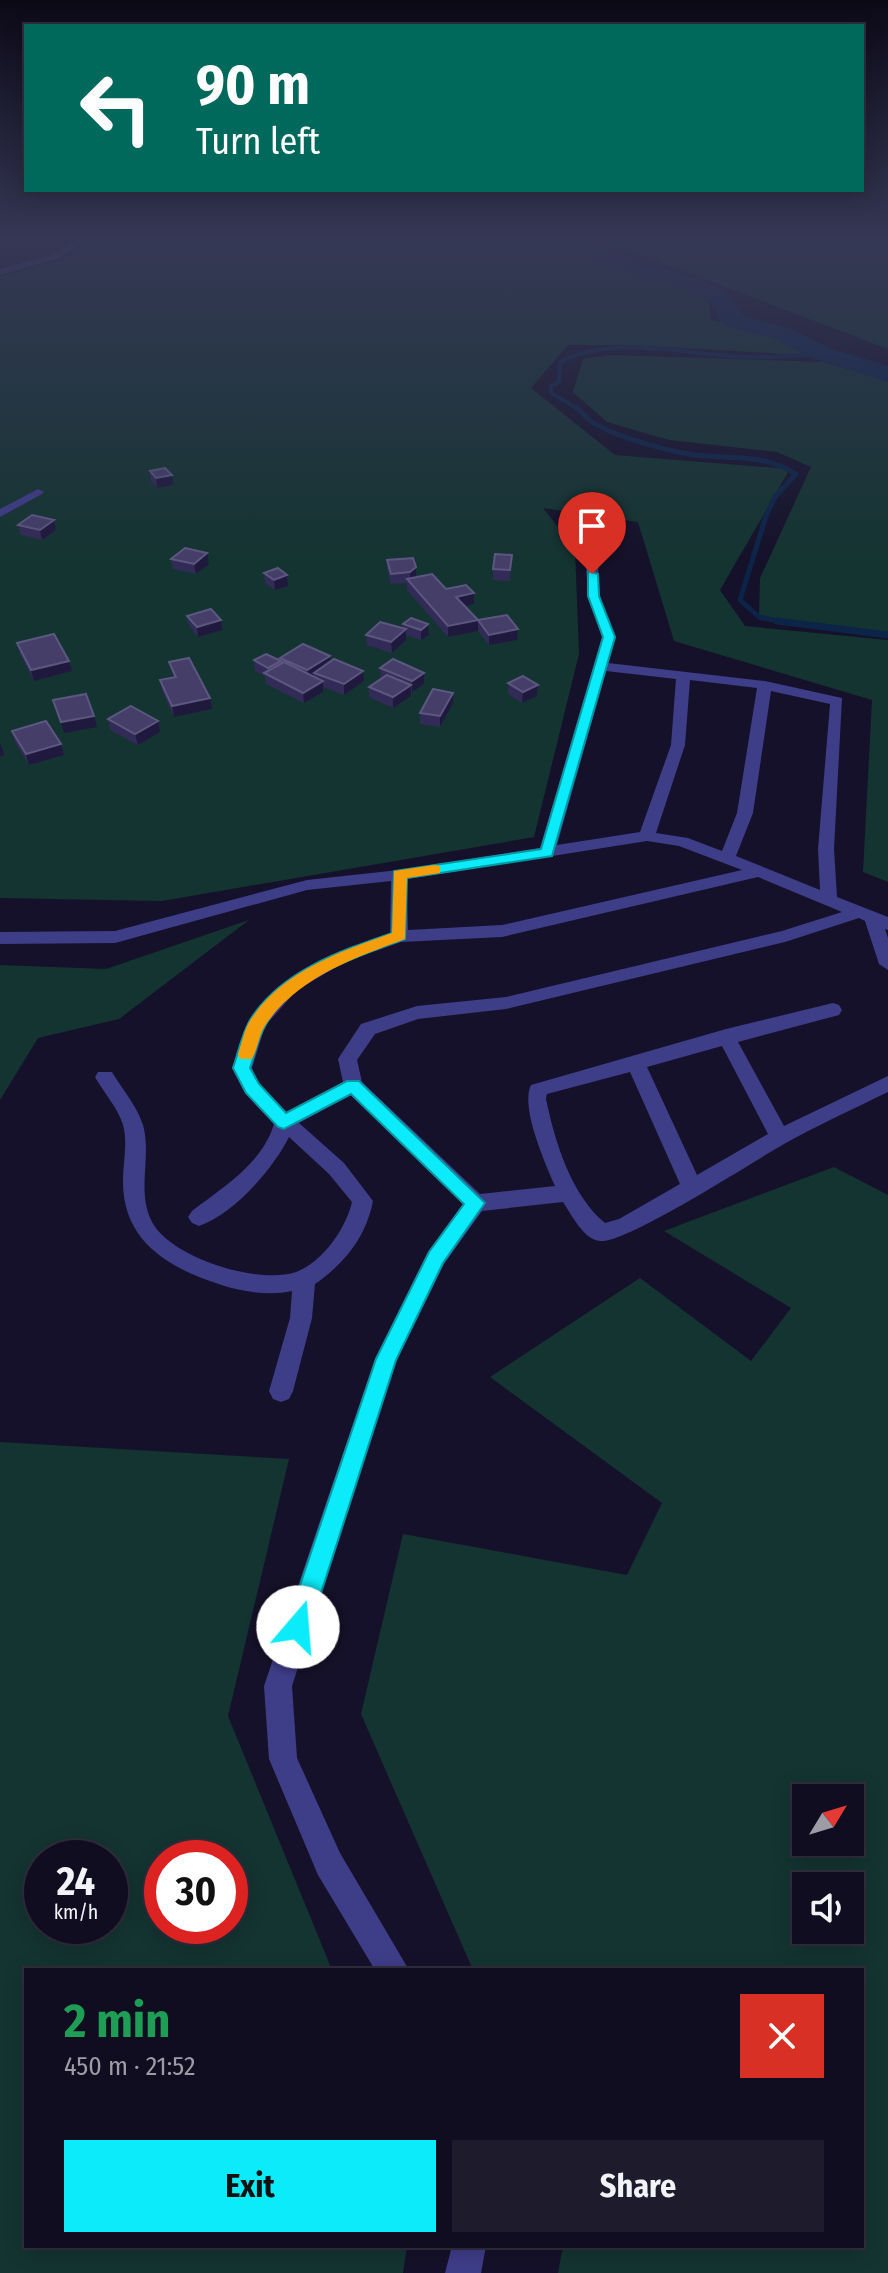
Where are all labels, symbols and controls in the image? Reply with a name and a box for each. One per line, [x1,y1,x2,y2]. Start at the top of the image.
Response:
text: 90 m [196,52,310,119]
icon: left [64,56,168,160]
text: Turn left [196,120,320,164]
pin [558,492,626,574]
icon: arrive [570,504,614,548]
position arrow [256,1585,340,1669]
north arrow [792,1784,864,1856]
map controls [792,1784,864,1944]
speed limit sign: 30 [144,1840,248,1944]
text: 24 [57,1858,95,1906]
button: sound [792,1872,864,1944]
text: km/h [54,1900,98,1924]
text: 2 min [64,1992,170,2050]
button: close [740,1994,824,2078]
text: 450 m · 21:52 [64,2051,195,2082]
button: Exit [64,2140,436,2232]
button: Share [452,2140,824,2232]

